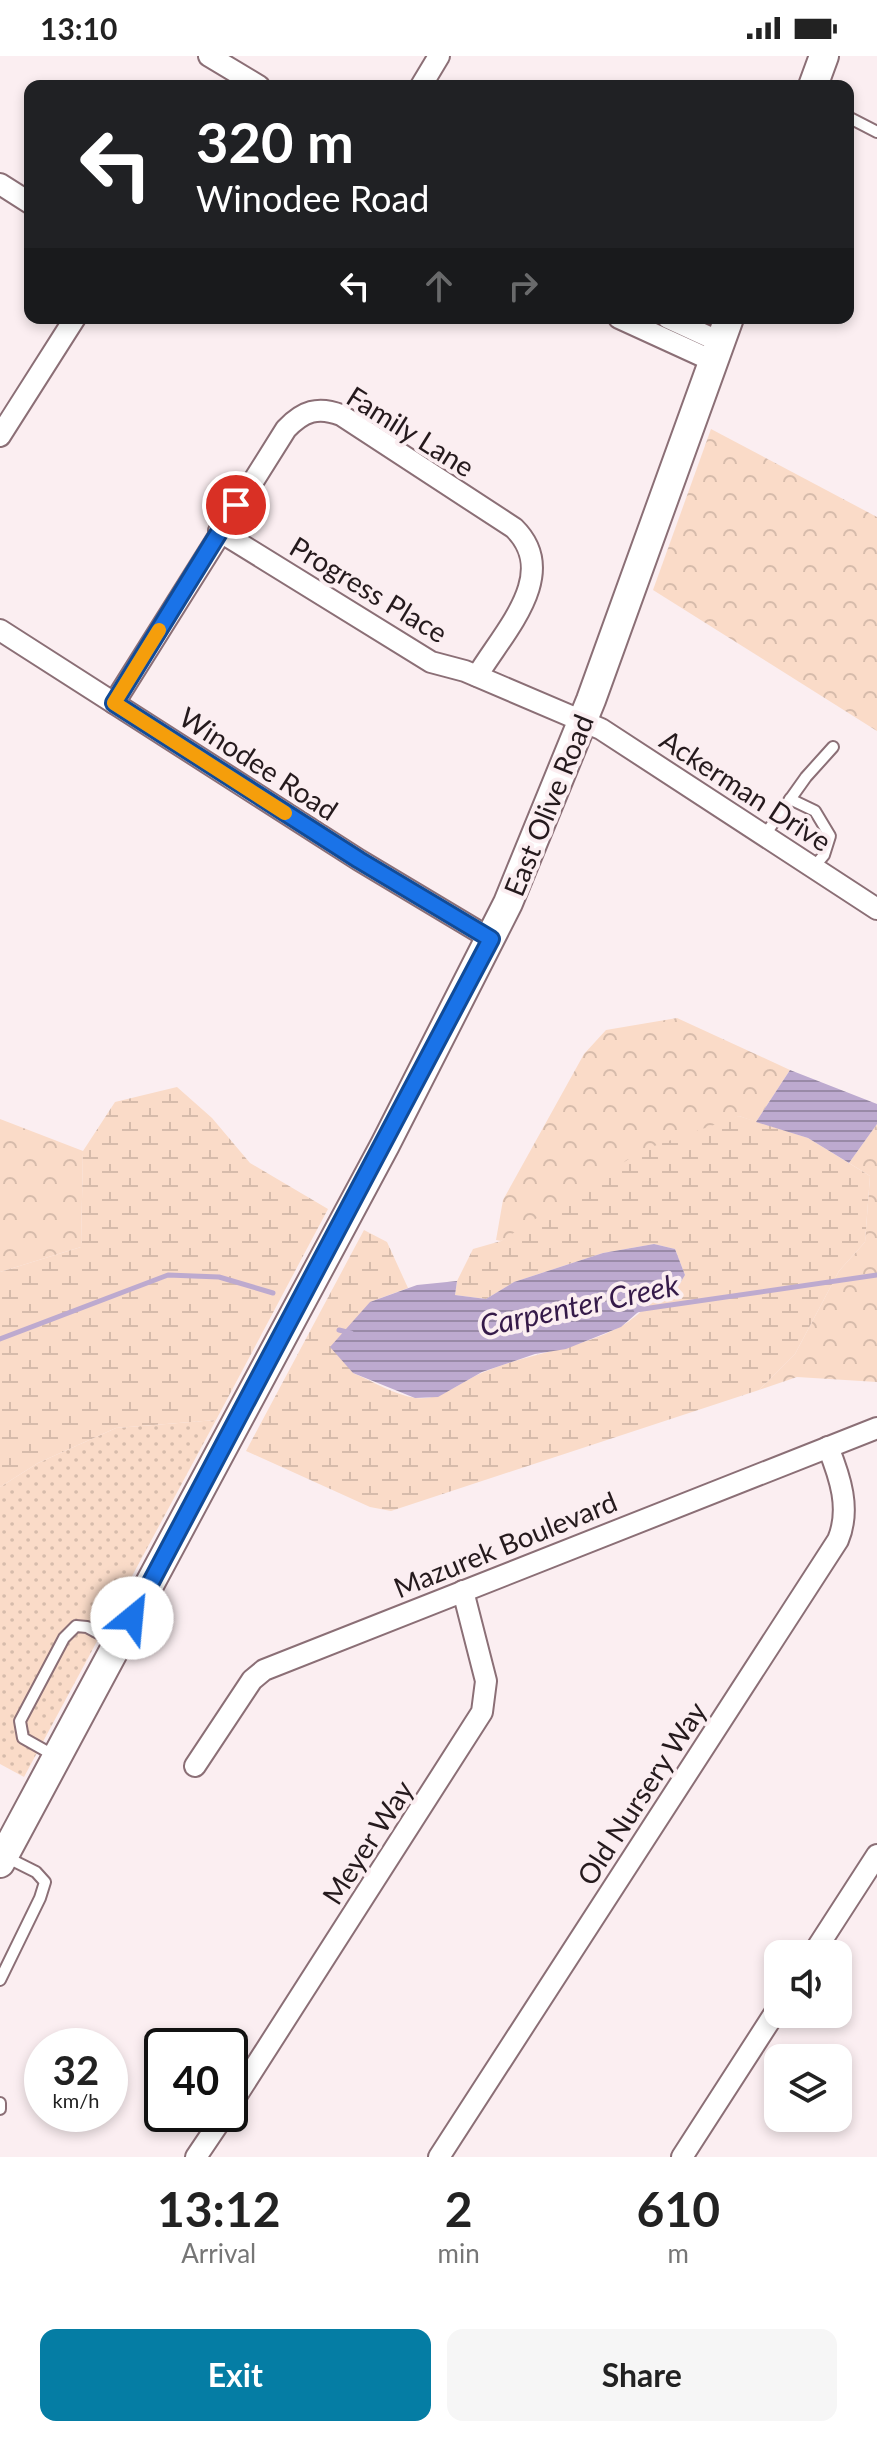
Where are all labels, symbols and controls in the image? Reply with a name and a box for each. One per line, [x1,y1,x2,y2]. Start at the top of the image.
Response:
text: 13:10 [40,10,117,46]
text: 320 m [196,108,354,175]
icon: left [64,112,168,216]
text: Winodee Road [196,176,430,220]
icon: left [333,264,377,308]
icon: ahead [417,264,461,308]
icon: right [501,264,545,308]
street label: Family Lane [341,378,481,484]
pin [202,471,270,539]
icon: arrive [214,483,258,527]
street label: Progress Place [284,529,454,649]
street label: Winodee Road [174,699,344,827]
street label: East Olive Road [496,709,600,901]
street label: Ackerman Drive [654,722,838,858]
water label: Carpenter Creek [476,1265,683,1343]
street label: Mazurek Boulevard [389,1484,621,1604]
position arrow [90,1576,174,1660]
street label: Old Nursery Way [569,1695,713,1891]
street label: Meyer Way [314,1773,420,1910]
map controls [764,1940,852,2132]
button: sound [764,1940,852,2028]
speed limit sign: 40 [144,2028,248,2132]
button: layers [764,2044,852,2132]
text: 32 [53,2046,99,2094]
text: km/h [53,2088,99,2112]
text: 13:12 [157,2180,281,2237]
text: 2 [445,2180,473,2237]
text: 610 [637,2180,720,2237]
text: Arrival [181,2237,256,2269]
text: min [438,2237,480,2269]
text: m [668,2237,689,2269]
button: Exit [40,2329,431,2421]
button: Share [447,2329,837,2421]

